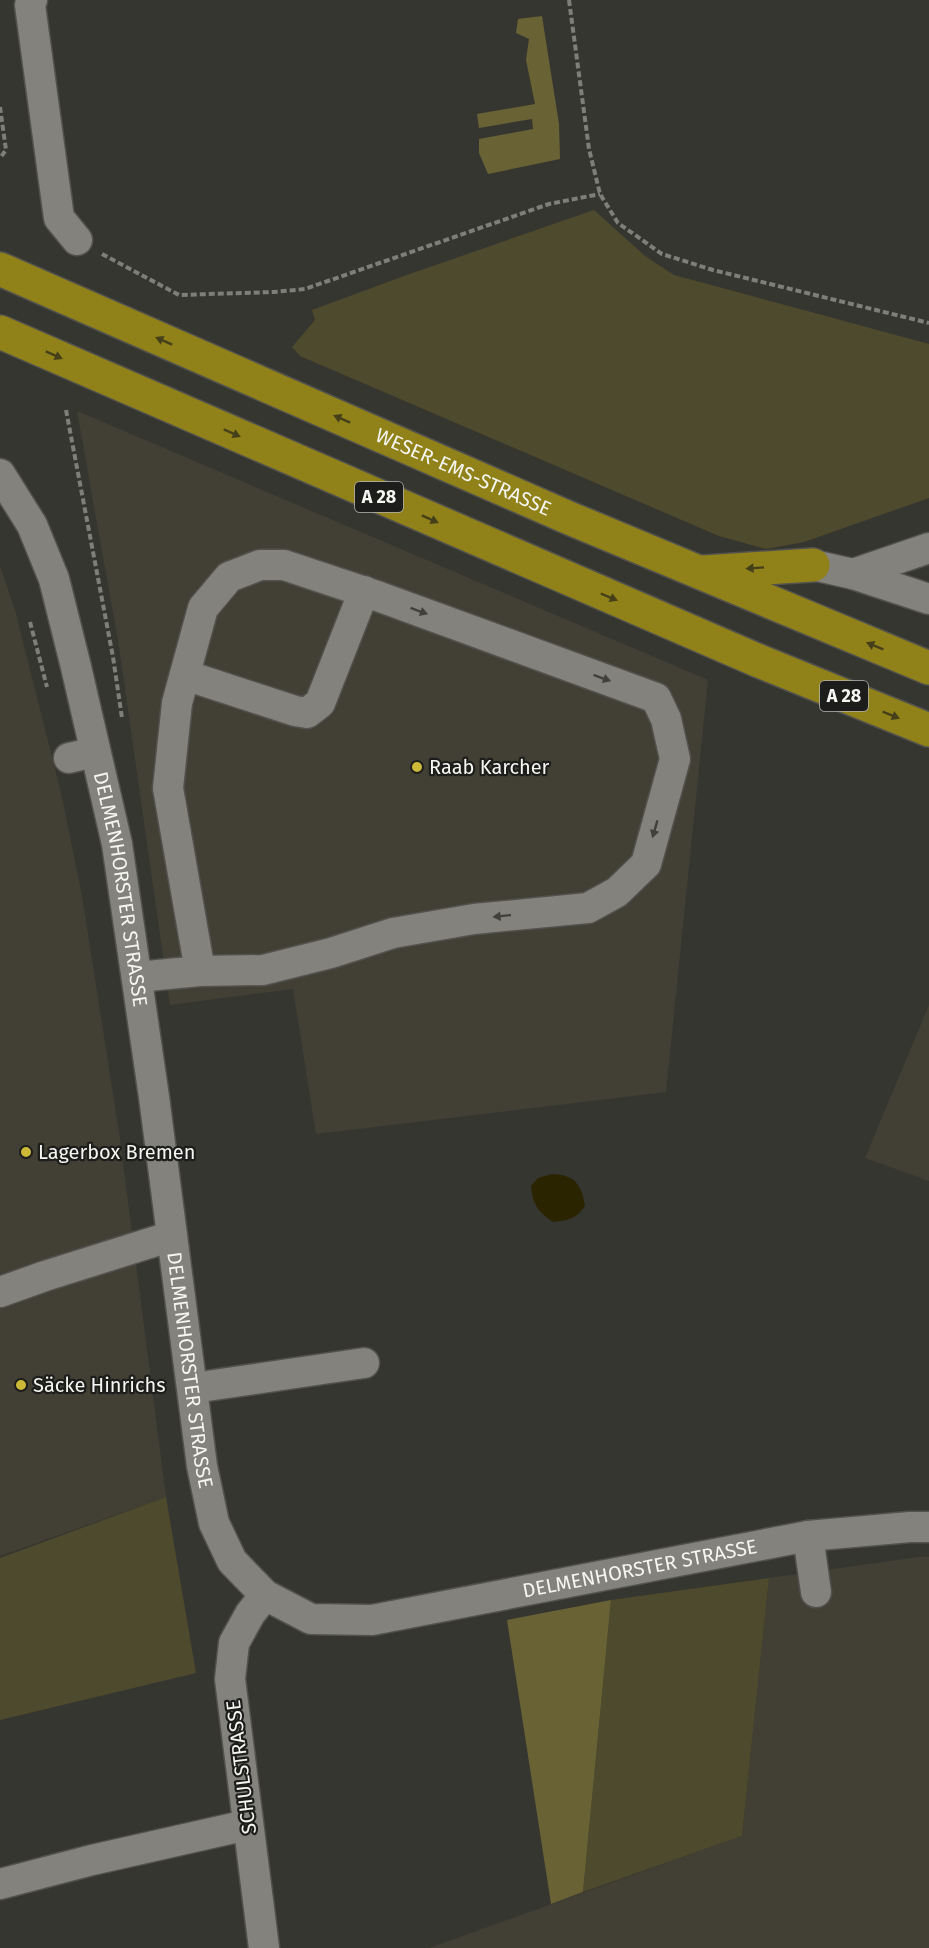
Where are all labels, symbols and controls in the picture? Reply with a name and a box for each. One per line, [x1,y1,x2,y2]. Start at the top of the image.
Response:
one-way arrow [155,336,172,345]
one-way arrow [45,350,63,360]
one-way arrow [333,414,351,424]
street label: WESER-EMS-STRASSE [372,423,555,521]
one-way arrow [224,428,242,438]
road number: A 28 [355,482,403,512]
one-way arrow [422,515,439,524]
one-way arrow [746,563,765,572]
one-way arrow [601,592,619,602]
one-way arrow [410,607,428,617]
one-way arrow [866,641,884,650]
one-way arrow [593,674,611,684]
road number: A 28 [820,681,868,711]
one-way arrow [883,710,901,720]
place label: Raab Karcher [429,755,550,779]
marker: Raab Karcher [410,760,424,774]
street label: DELMENHORSTER STRASSE [89,769,153,1008]
one-way arrow [650,820,660,838]
one-way arrow [493,911,512,921]
place label: Lagerbox Bremen [38,1140,195,1164]
marker: Lagerbox Bremen [19,1145,33,1159]
street label: DELMENHORSTER STRASSE [162,1250,218,1490]
place label: Säcke Hinrichs [33,1373,166,1397]
marker: Säcke Hinrichs [14,1378,28,1392]
street label: DELMENHORSTER STRASSE [521,1534,759,1603]
street label: SCHULSTRASSE [221,1698,261,1836]

